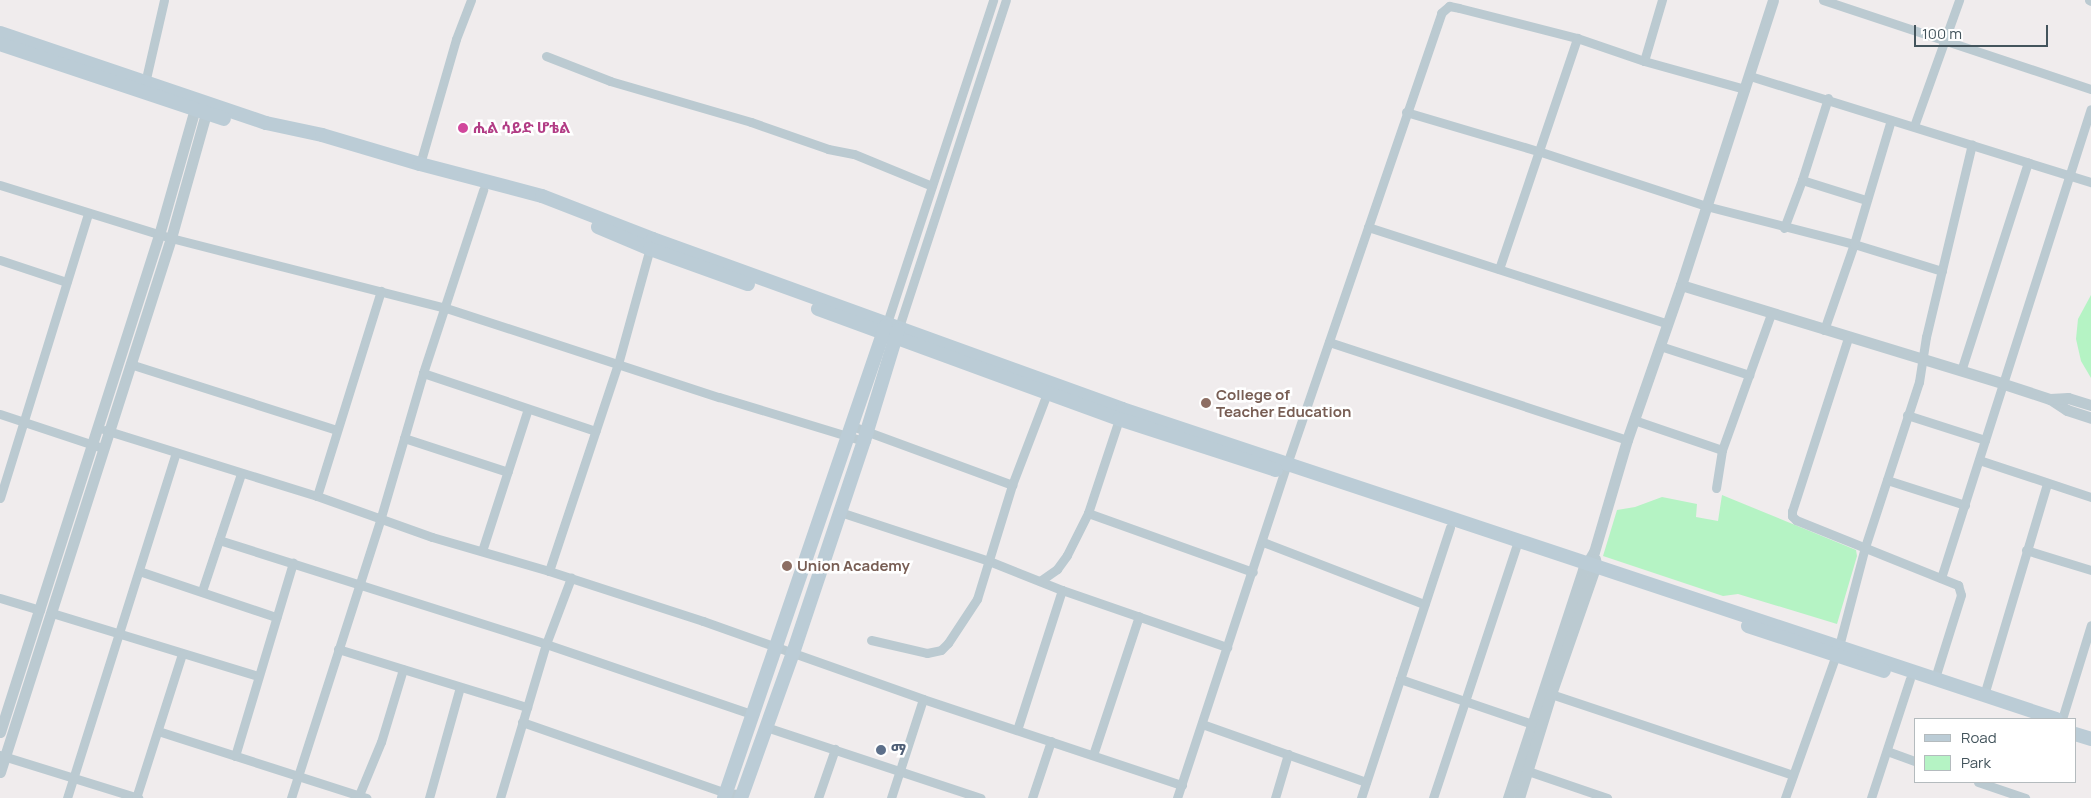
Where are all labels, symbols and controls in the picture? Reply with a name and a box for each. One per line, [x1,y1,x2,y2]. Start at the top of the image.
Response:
scale bar [1916,15,2050,47]
text: 100 m [1922,23,1962,44]
place label: ሒል ሳይድ ሆቴል [473,119,570,137]
marker: ሒል ሳይድ ሆቴል [457,122,469,134]
place label: College of Teacher Education [1216,385,1351,420]
marker: College of Teacher Education [1200,397,1212,409]
place label: Union Academy [797,557,910,575]
marker: Union Academy [781,560,793,572]
legend [1914,718,2076,783]
text: Road [1961,727,1997,748]
place label: ማ [891,741,906,759]
marker: ማ [875,744,887,756]
text: Park [1961,752,1991,773]

